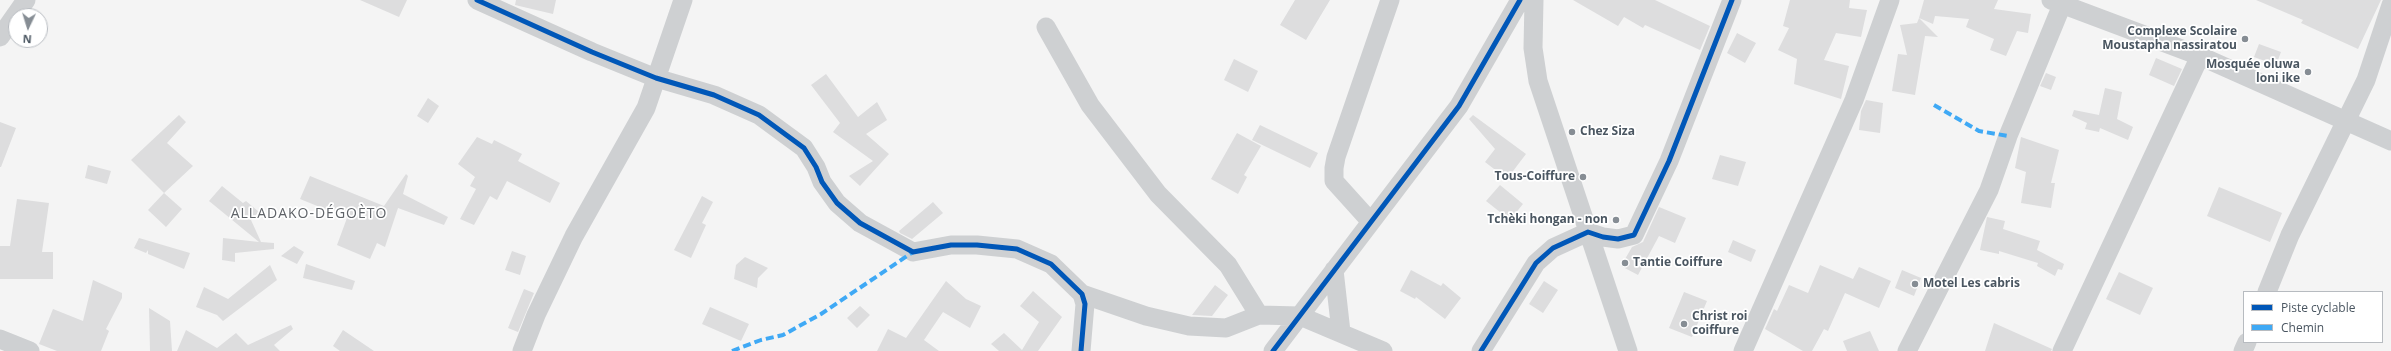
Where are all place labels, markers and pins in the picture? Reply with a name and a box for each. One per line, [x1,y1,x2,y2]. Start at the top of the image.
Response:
place label: Complexe Scolaire Moustapha nassiratou [2102,25,2237,53]
marker: Complexe Scolaire Moustapha nassiratou [2240,34,2250,44]
place label: Mosquée oluwa loni ike [2206,58,2300,86]
marker: Mosquée oluwa loni ike [2303,67,2313,77]
place label: Chez Siza [1580,125,1635,139]
marker: Chez Siza [1567,127,1577,137]
place label: Tous-Coiffure [1494,170,1575,184]
marker: Tous-Coiffure [1578,172,1588,182]
place label: Tchèki hongan - non [1487,213,1608,227]
marker: Tchèki hongan - non [1611,215,1621,225]
place label: Tantie Coiffure [1633,256,1723,270]
marker: Tantie Coiffure [1620,258,1630,268]
place label: Motel Les cabris [1923,277,2020,291]
marker: Motel Les cabris [1910,279,1920,289]
place label: Christ roi coiffure [1692,310,1747,338]
marker: Christ roi coiffure [1679,319,1689,329]

